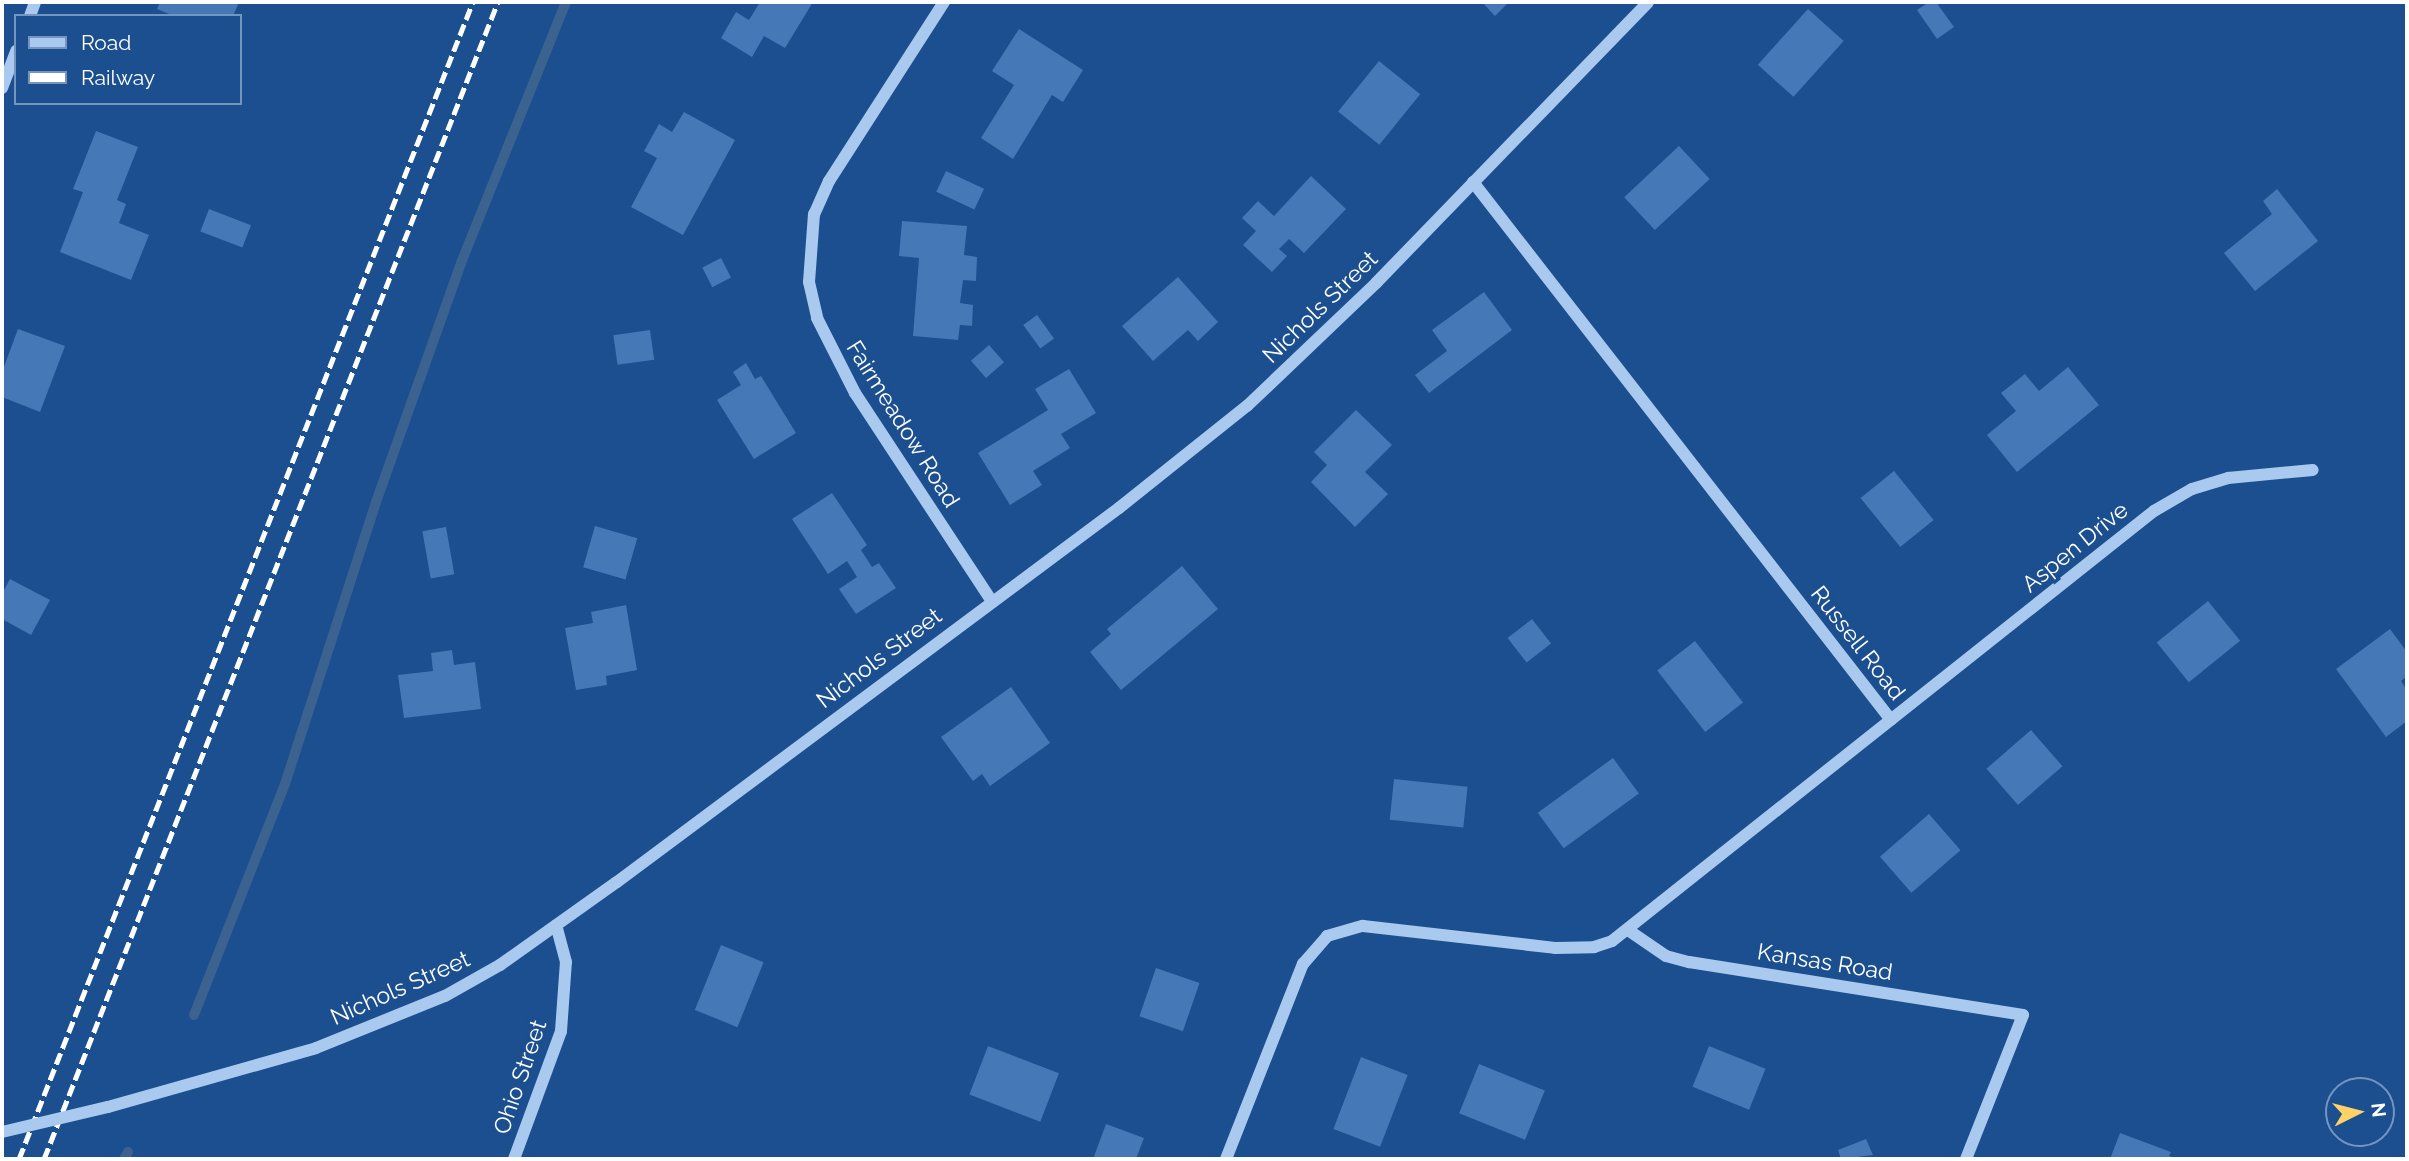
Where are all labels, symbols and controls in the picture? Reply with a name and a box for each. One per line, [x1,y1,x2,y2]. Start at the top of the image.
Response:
legend [14,14,242,105]
text: Road [81,30,131,55]
text: Railway [81,65,155,90]
street label: Nichols Street [1257,245,1383,369]
street label: Fairmeadow Road [840,335,966,513]
street label: Aspen Drive [2016,496,2134,598]
street label: Russell Road [1805,580,1911,706]
street label: Nichols Street [811,602,947,714]
street label: Kansas Road [1755,938,1895,986]
street label: Nichols Street [326,945,474,1031]
street label: Ohio Street [488,1016,552,1138]
north arrow [2325,1077,2395,1147]
text: N [2367,1102,2391,1118]

